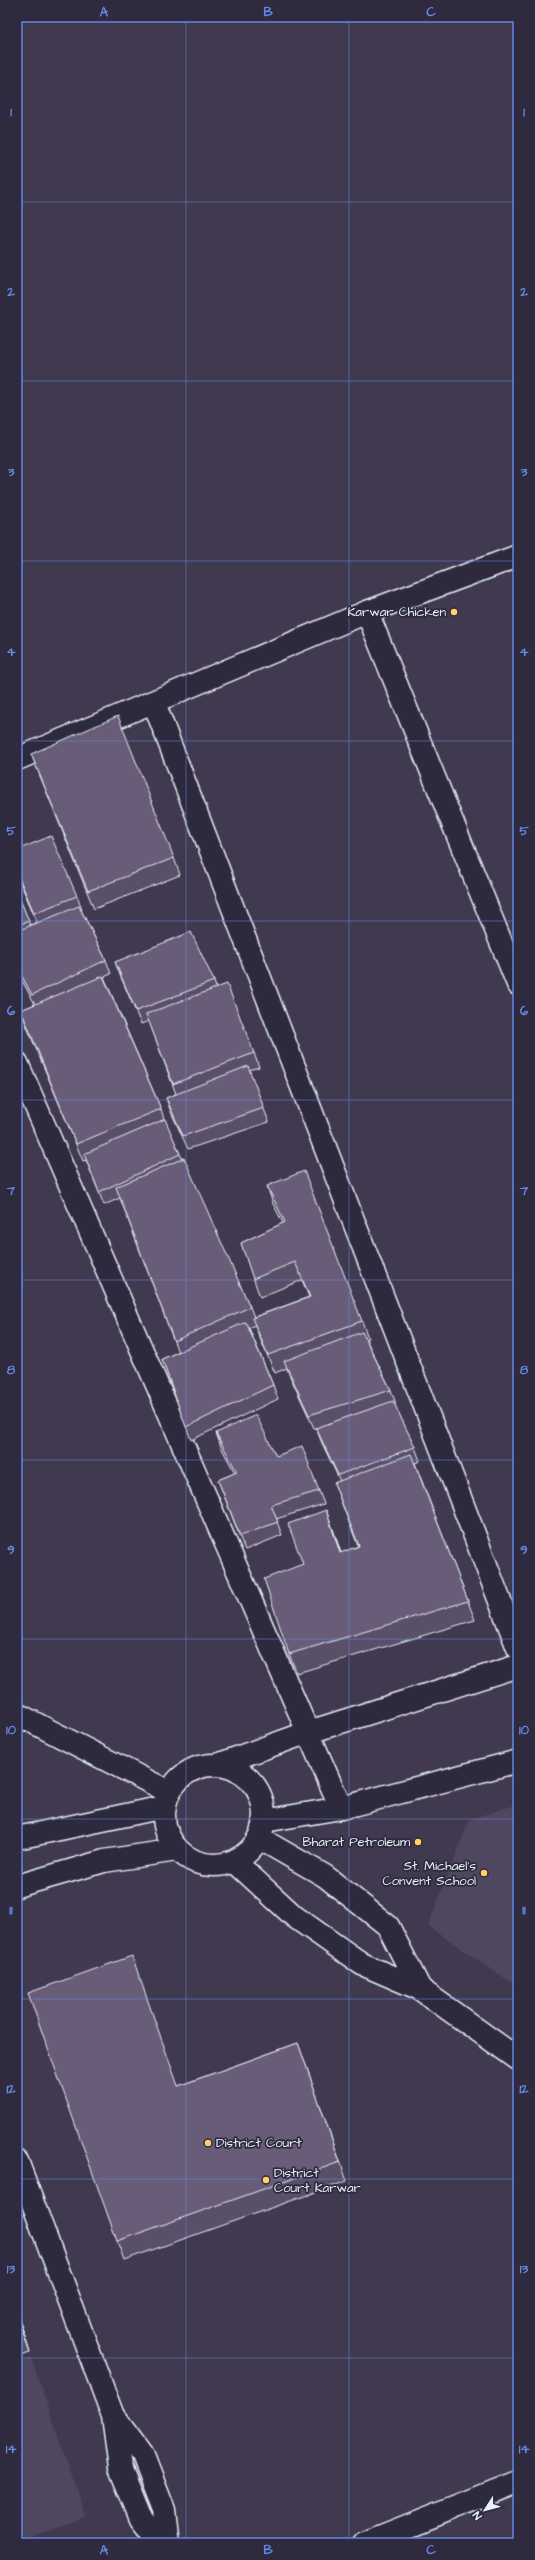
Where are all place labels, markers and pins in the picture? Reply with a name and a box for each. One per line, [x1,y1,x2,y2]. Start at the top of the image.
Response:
place label: Karwar Chicken [347,603,447,621]
marker: Karwar Chicken [449,607,459,617]
place label: Bharat Petroleum [303,1833,411,1851]
marker: Bharat Petroleum [413,1837,423,1847]
place label: St. Michael's Convent School [383,1857,476,1890]
marker: St. Michael's Convent School [479,1868,489,1878]
place label: District Court [216,2134,302,2152]
marker: District Court [203,2138,213,2148]
place label: District Court Karwar [274,2164,361,2197]
marker: District Court Karwar [261,2175,271,2185]

